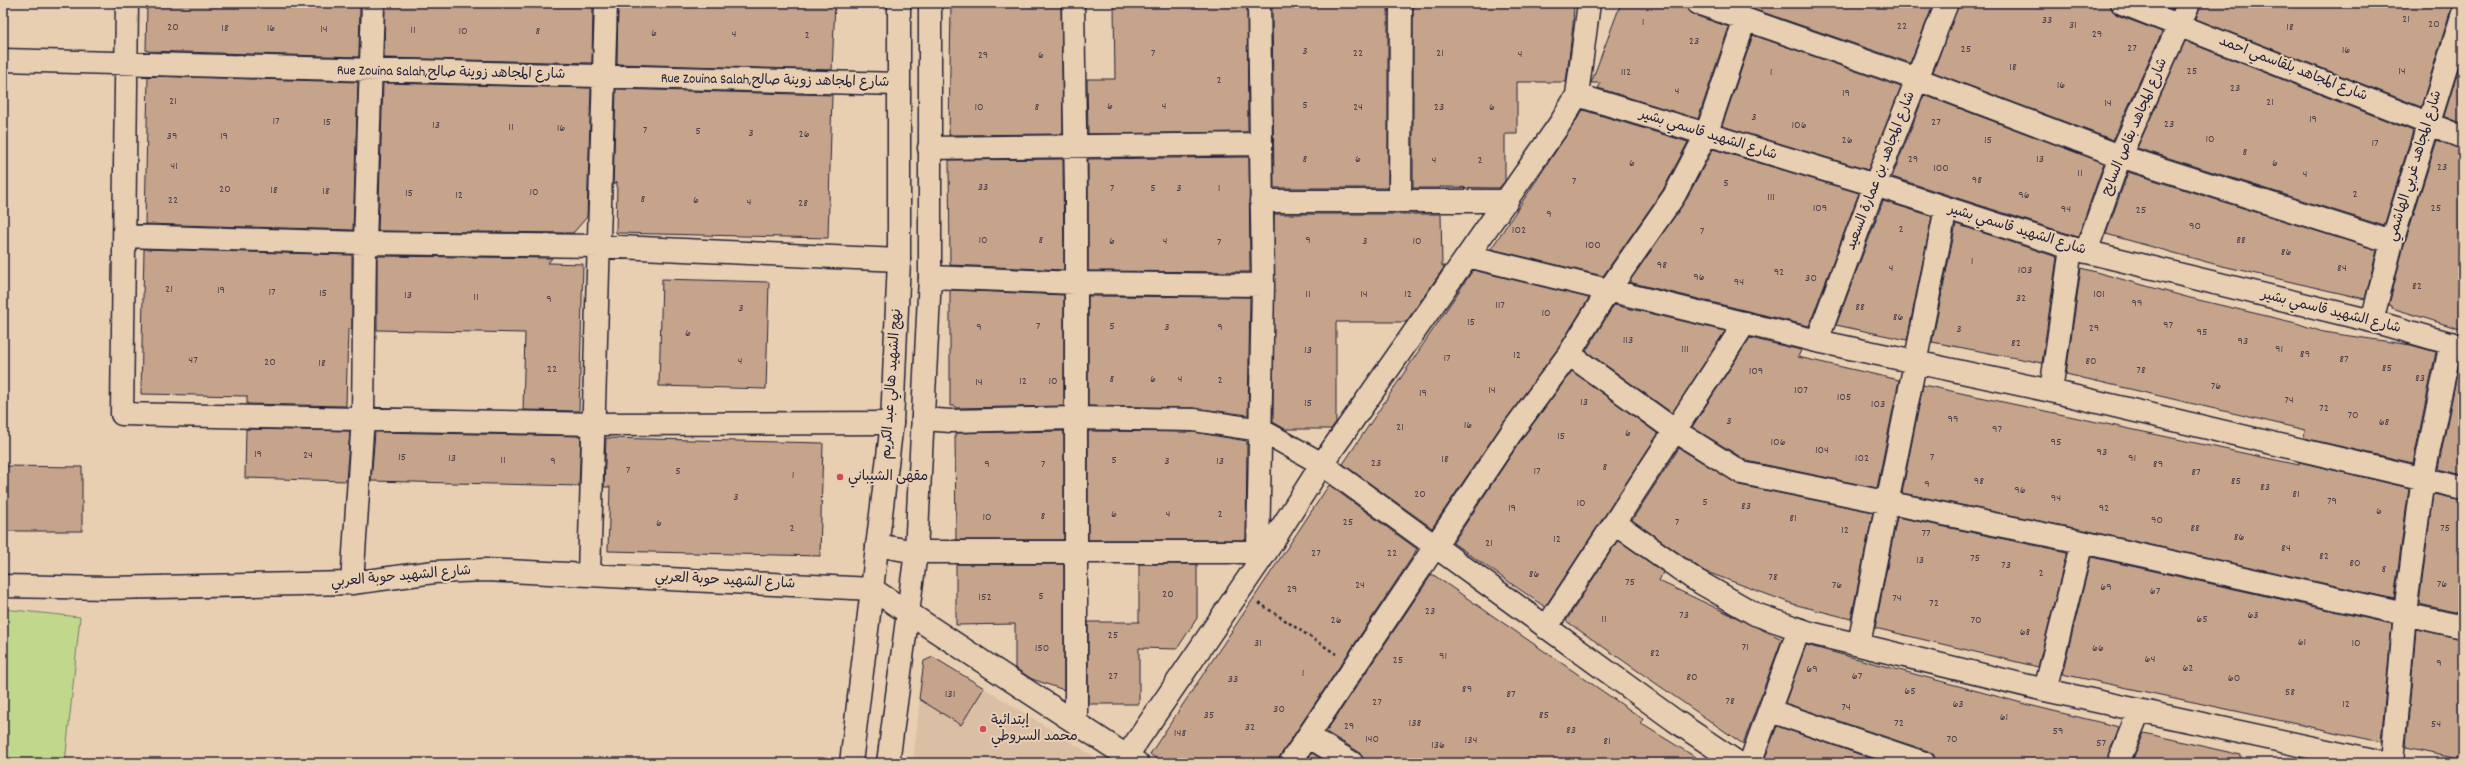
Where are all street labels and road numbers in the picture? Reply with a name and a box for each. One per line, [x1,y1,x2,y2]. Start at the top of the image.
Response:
street label: شارع المجاهد بلقاسمي احمد [2215,31,2370,108]
street label: شارع المجاهد بقاص السايح [2097,55,2173,199]
street label: Rue Zouina Salah,شارع المجاهد زوينة صالح [337,61,565,85]
street label: Rue Zouina Salah,شارع المجاهد زوينة صالح [661,69,889,93]
street label: شارع المجاهد غربي الهاشمي [2383,88,2448,244]
street label: شارع المجاهد بن عمارة السعيد [1841,89,1921,253]
street label: شارع الشهيد قاسمي بشير [1635,104,1779,166]
street label: شارع الشهيد قاسمي بشير [1944,199,2088,261]
street label: شارع الشهيد قاسمي بشير [2258,285,2403,340]
street label: نهج الشهيد هالي عبد الكريم [877,308,908,460]
street label: شارع الشهيد حوبة العربي [330,561,472,594]
street label: شارع الشهيد حوبة العربي [654,567,796,596]

